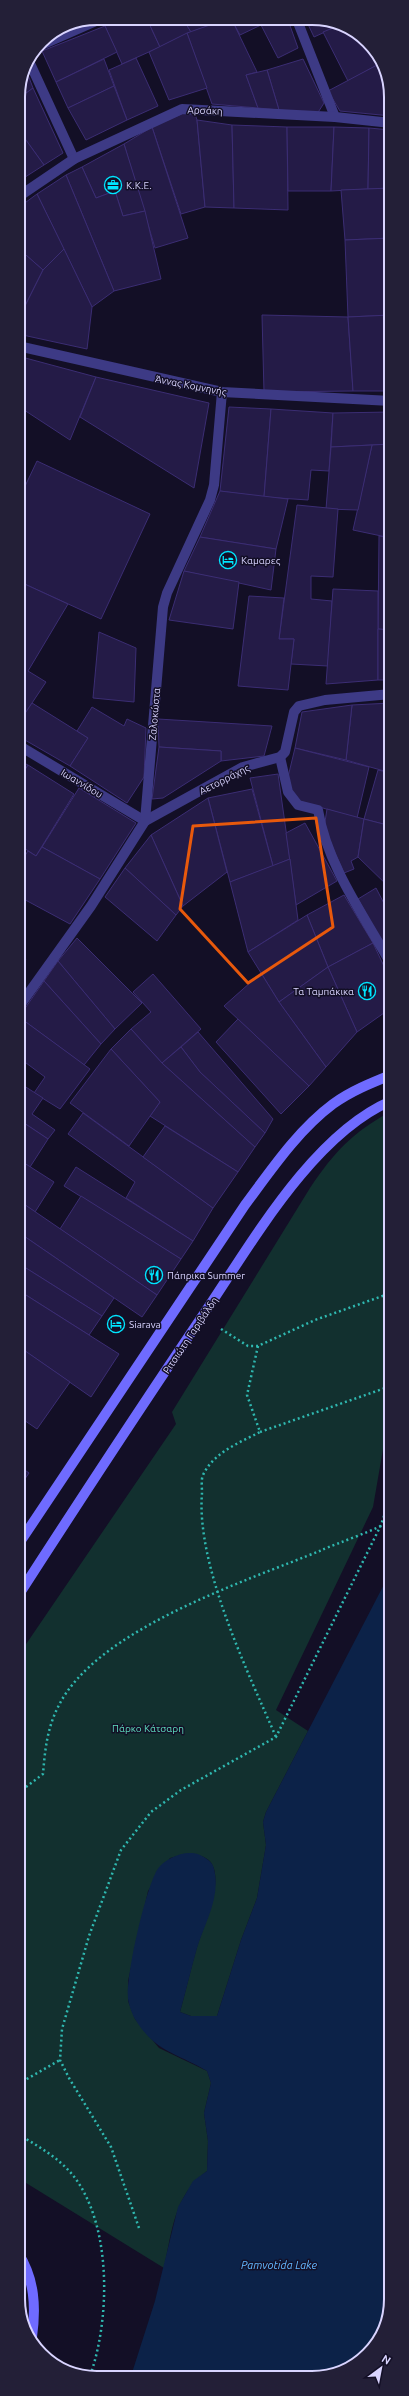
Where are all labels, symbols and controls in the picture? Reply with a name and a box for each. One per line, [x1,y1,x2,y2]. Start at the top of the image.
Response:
street label: Αρσάκη [187,104,223,117]
office icon: Κ.Κ.Ε. [103,175,123,195]
place label: Κ.Κ.Ε. [126,180,152,191]
street label: Άννας Κομνηνής [154,373,228,398]
hotel icon: Καμαρες [218,550,238,570]
place label: Καμαρες [241,555,281,566]
street label: Ζαλοκώστα [147,687,162,741]
street label: Αετορράχης [197,762,252,797]
street label: Ιωαννίδου [59,767,105,800]
restaurant icon: Τα Ταμπάκικα [357,981,377,1001]
place label: Τα Ταμπάκικα [293,986,354,997]
restaurant icon: Πάπρικα Summer [144,1265,164,1285]
place label: Πάπρικα Summer [167,1270,245,1281]
street label: Ριτσιώτη Γαριβάλδη [161,1295,220,1376]
hotel icon: Siarava [106,1314,126,1334]
place label: Siarava [129,1319,161,1330]
park label: Πάρκο Κάτσαρη [112,1723,184,1734]
water label: Pamvotida Lake [241,2259,318,2271]
north arrow [361,2348,401,2388]
text: N [380,2352,393,2367]

